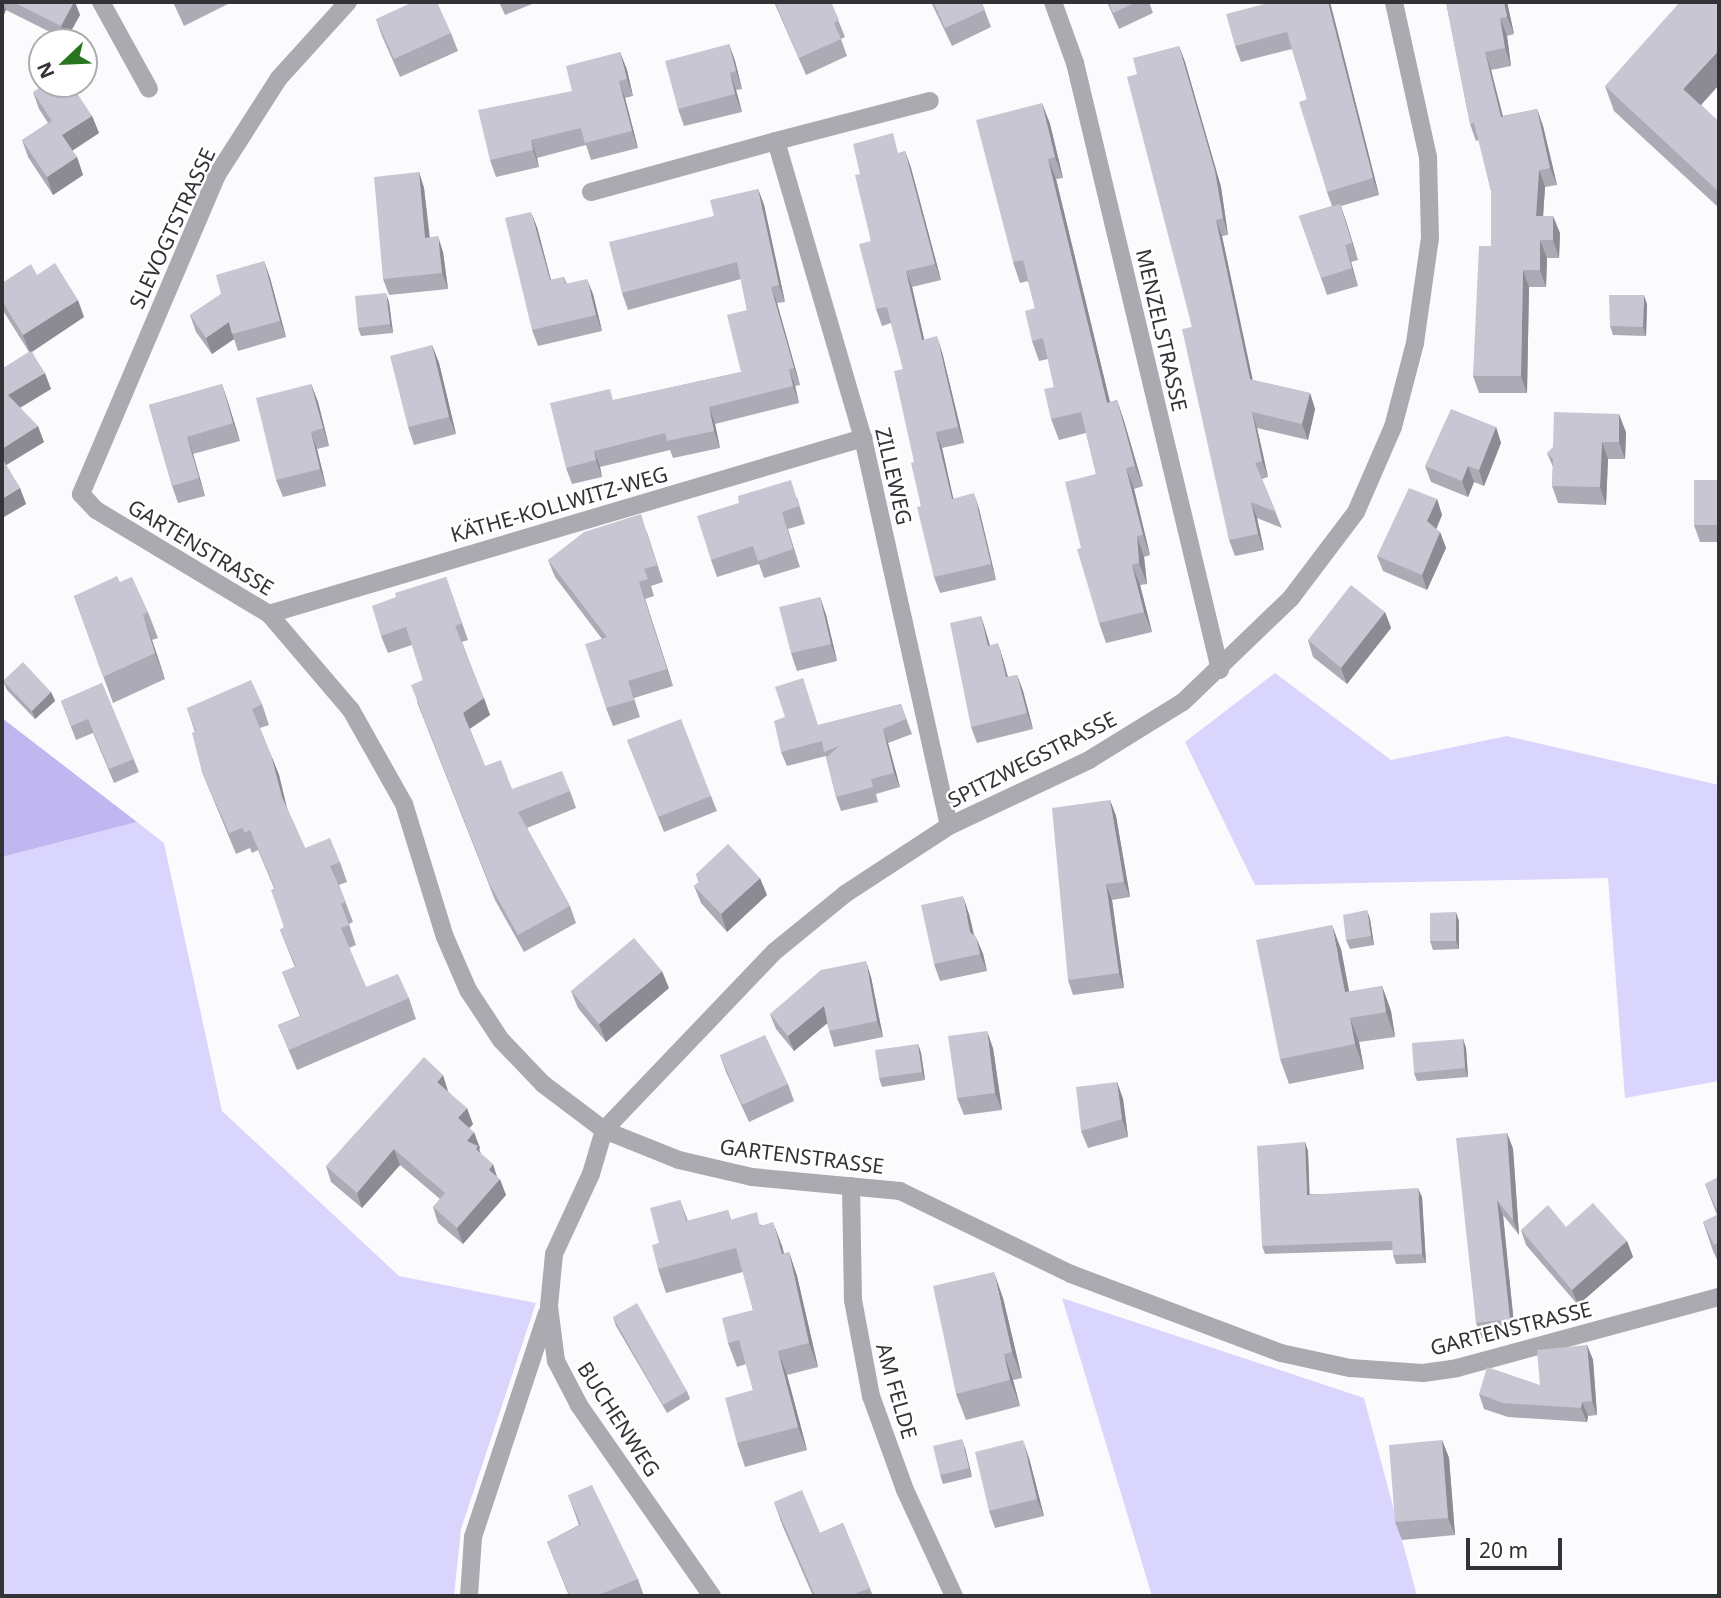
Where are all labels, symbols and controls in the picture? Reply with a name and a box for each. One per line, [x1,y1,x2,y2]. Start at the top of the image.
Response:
north arrow [28,28,98,98]
text: N [31,58,60,83]
street label: SLEVOGTSTRASSE [124,144,220,312]
street label: MENZELSTRASSE [1131,246,1193,414]
street label: ZILLEWEG [871,425,917,527]
street label: KÄTHE-KOLLWITZ-WEG [447,461,671,547]
street label: GARTENSTRASSE [124,494,278,600]
street label: SPITZWEGSTRASSE [943,706,1121,812]
street label: GARTENSTRASSE [718,1133,886,1179]
street label: GARTENSTRASSE [1428,1296,1594,1360]
street label: AM FELDE [871,1340,923,1442]
street label: BUCHENWEG [572,1357,666,1481]
scale bar [1469,1524,1565,1568]
text: 20 m [1479,1536,1528,1564]

